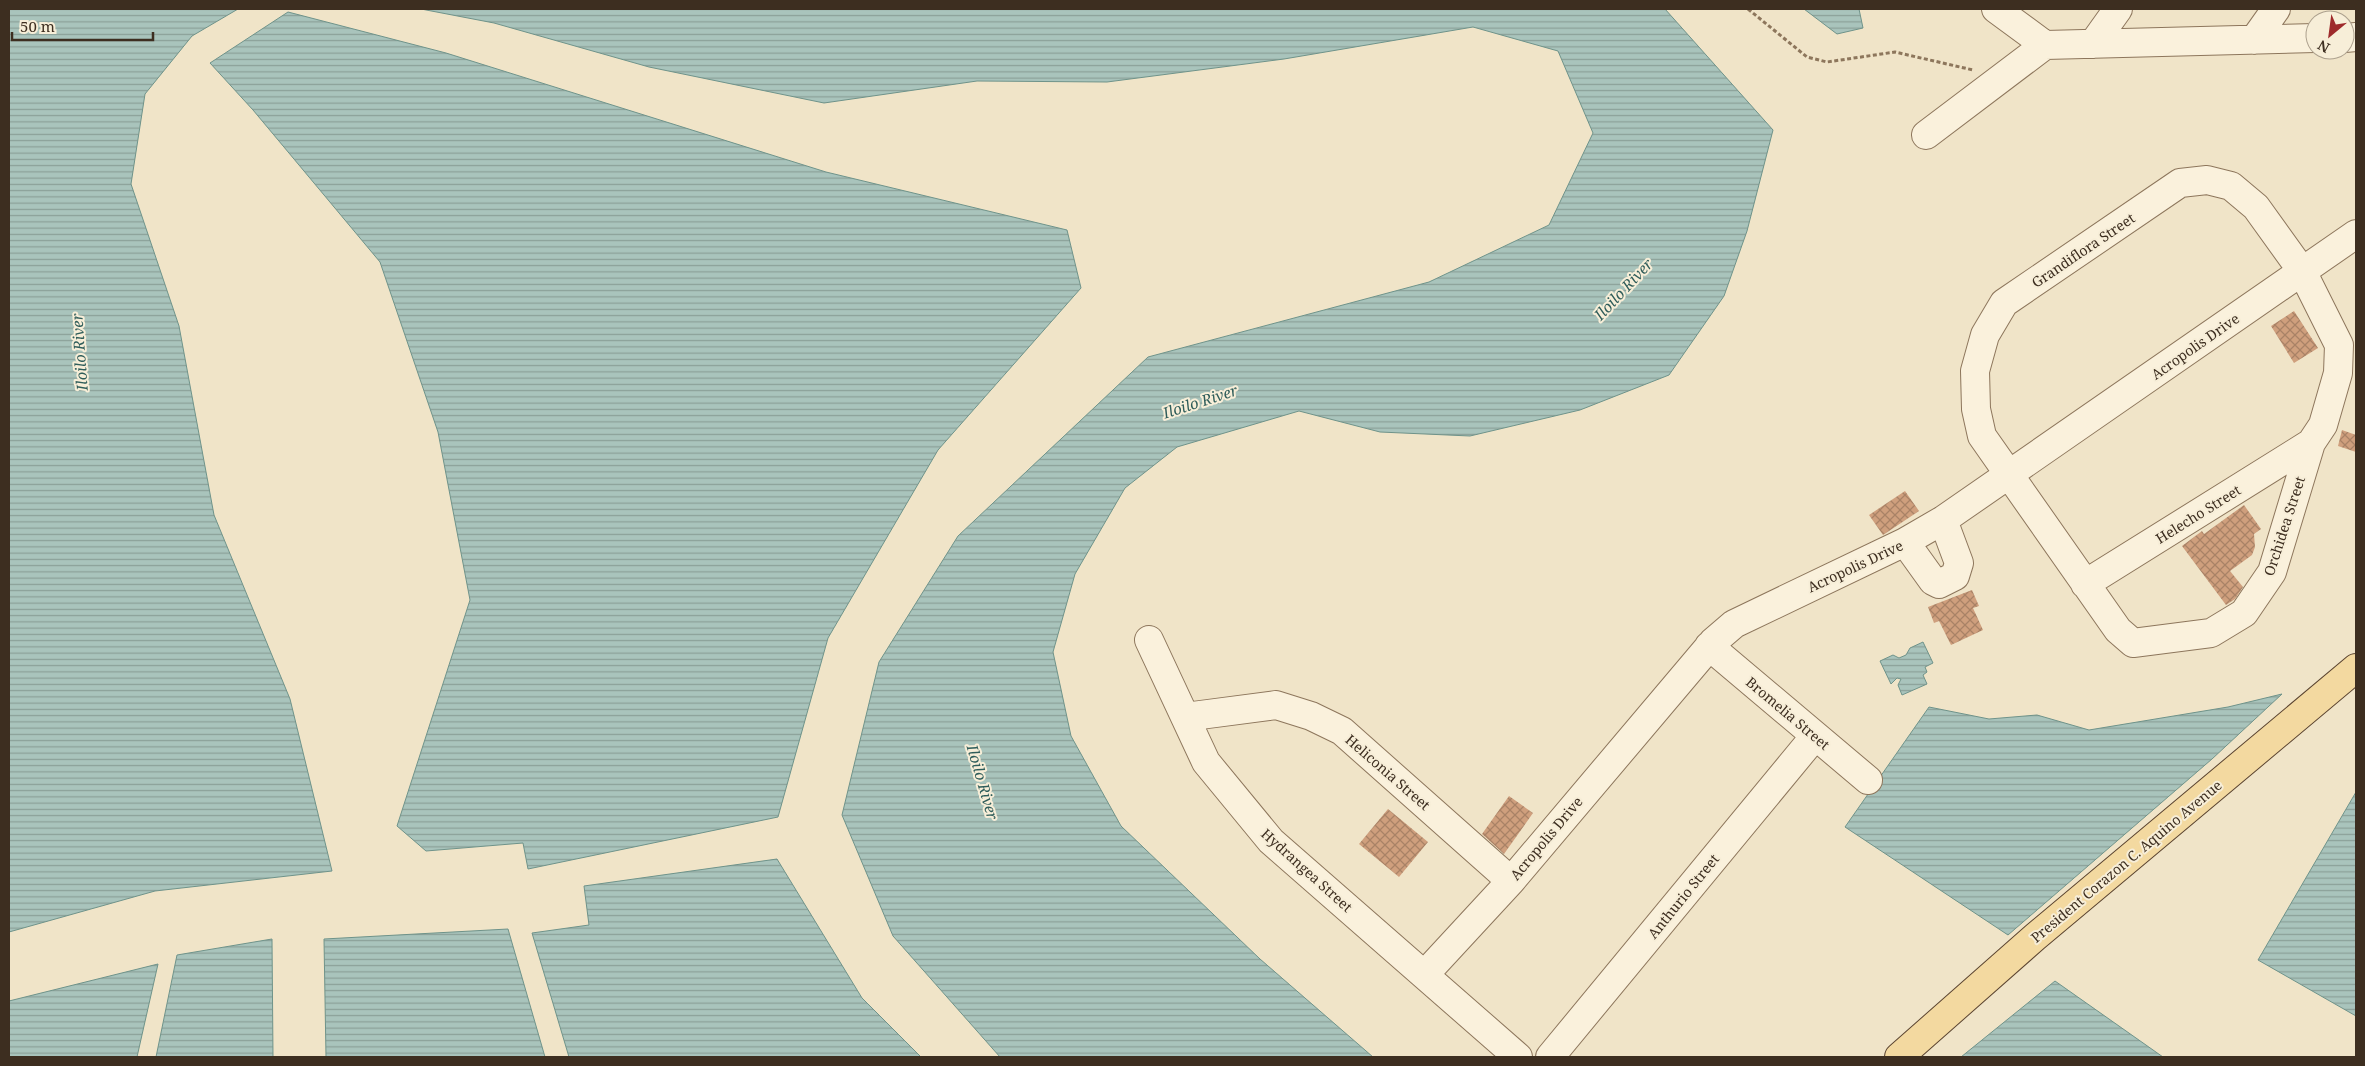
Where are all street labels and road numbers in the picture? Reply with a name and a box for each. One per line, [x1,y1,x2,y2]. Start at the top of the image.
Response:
street label: Grandiflora Street [2028,208,2138,292]
street label: Acropolis Drive [2147,309,2243,383]
street label: Orchidea Street [2259,474,2309,578]
street label: Helecho Street [2152,480,2244,548]
street label: Acropolis Drive [1804,536,1906,596]
street label: Bromelia Street [1742,672,1834,754]
street label: Heliconia Street [1342,730,1434,814]
street label: President Corazon C. Aquino Avenue [2026,775,2226,947]
street label: Acropolis Drive [1505,792,1587,884]
street label: Hydrangea Street [1257,824,1357,916]
street label: Anthurio Street [1643,850,1723,942]

